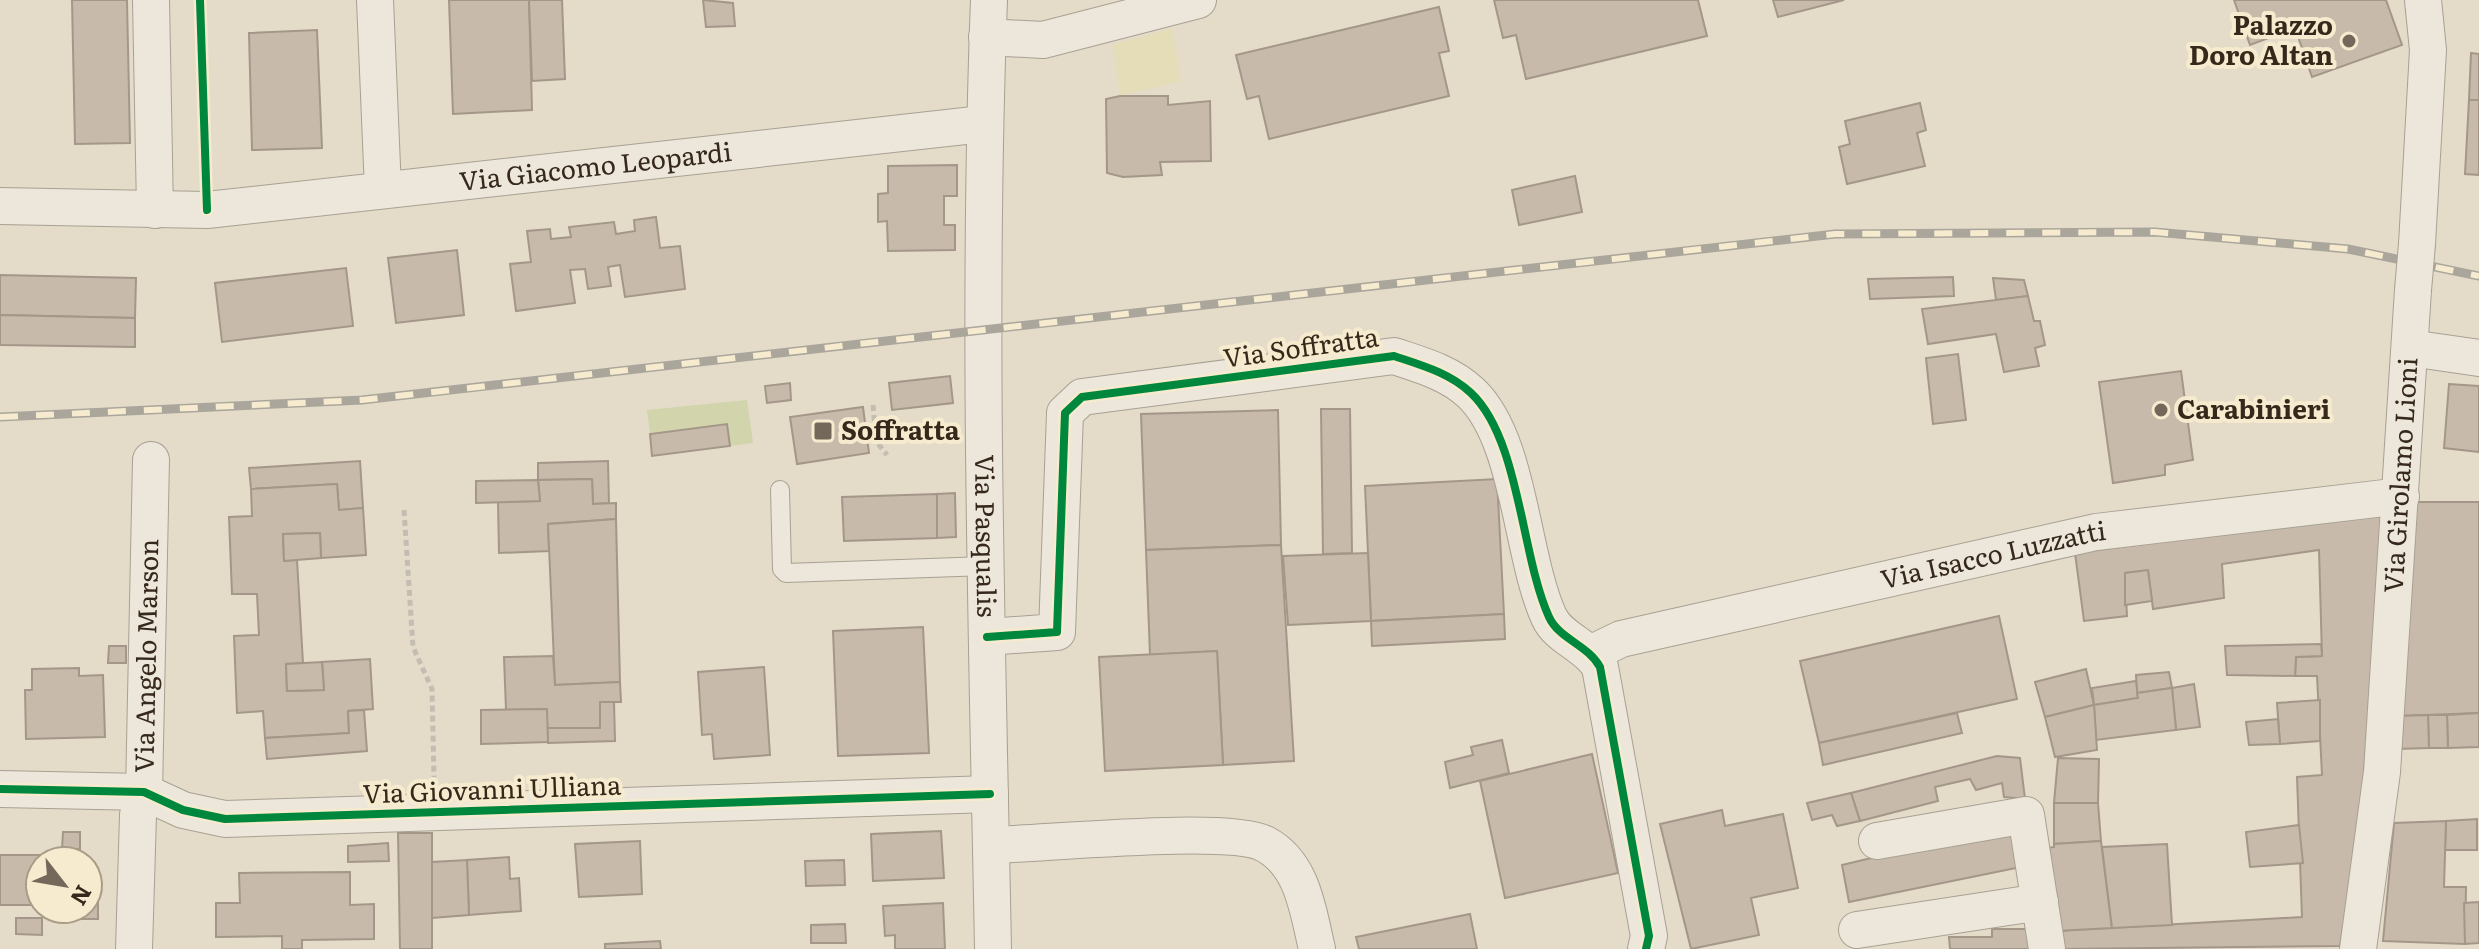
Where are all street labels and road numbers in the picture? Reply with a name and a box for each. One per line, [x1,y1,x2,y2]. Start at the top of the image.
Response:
street label: Via Giacomo Leopardi [457,130,734,199]
street label: Via Soffratta [1220,315,1381,376]
street label: Via Girolamo Lioni [2372,356,2426,594]
street label: Via Pasqualis [967,454,1008,618]
street label: Via Isacco Luzzatti [1876,509,2108,597]
street label: Via Angelo Marson [122,538,166,773]
street label: Via Giovanni Ulliana [362,764,622,812]

